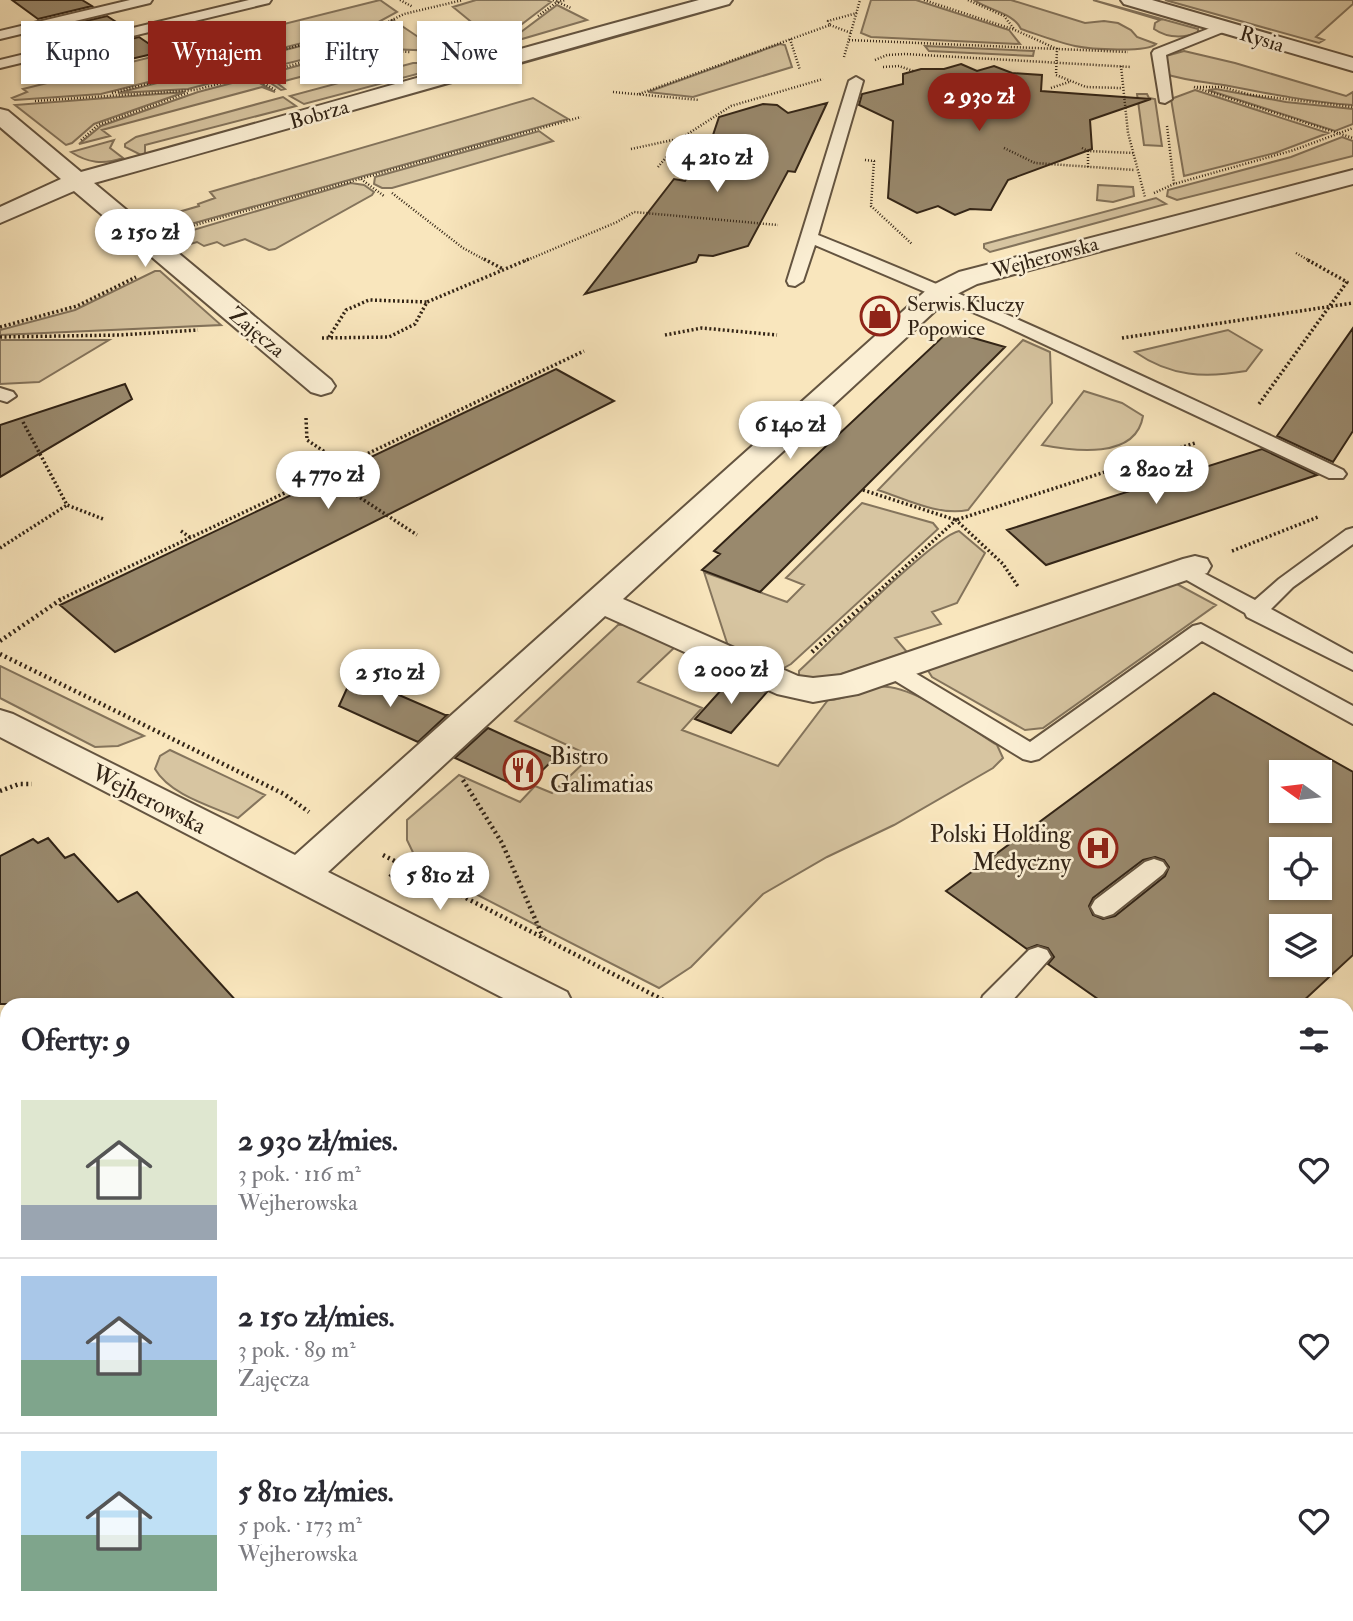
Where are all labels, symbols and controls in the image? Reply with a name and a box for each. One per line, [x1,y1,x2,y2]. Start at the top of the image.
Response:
street label: Rysia [1236,20,1288,59]
chip: Kupno [21,21,134,84]
chip: Wynajem [148,21,286,84]
chip: Filtry [300,21,403,84]
chip: Nowe [417,21,522,84]
pin: 2 930 zł [907,74,1051,133]
text: 2 930 zł [944,81,1014,110]
street label: Bobrza [286,93,352,136]
pin: 4 210 zł [645,134,789,194]
text: 4 210 zł [682,142,752,171]
pin: 2 150 zł [73,210,217,269]
text: 2 150 zł [111,217,179,246]
street label: Wejherowska [988,230,1102,285]
place label: Serwis Kluczy Popowice [907,291,1025,342]
shop icon: Serwis Kluczy Popowice [859,295,901,337]
street label: Zajęcza [223,301,291,364]
pin: 6 140 zł [718,402,862,461]
text: 6 140 zł [755,409,825,438]
pin: 2 820 zł [1084,447,1228,506]
pin: 4 770 zł [256,452,400,511]
text: 2 820 zł [1120,454,1192,483]
text: 4 770 zł [292,459,364,488]
pin: 2 000 zł [659,646,803,706]
pin: 2 510 zł [318,650,462,709]
text: 2 000 zł [694,654,768,683]
text: 2 510 zł [356,657,424,686]
place label: Bistro Galimatias [550,741,653,800]
restaurant icon: Bistro Galimatias [502,749,544,791]
street label: Wejherowska [85,757,212,842]
north arrow [1269,760,1332,822]
map controls [1269,760,1332,977]
place label: Polski Holding Medyczny [930,819,1072,878]
hospital icon: Polski Holding Medyczny [1077,827,1119,869]
button: locate [1269,837,1332,900]
pin: 5 810 zł [368,852,512,912]
text: 5 810 zł [406,860,474,889]
button: layers [1269,914,1332,977]
icon: filters [1295,1021,1333,1059]
text: Oferty: 9 [21,1022,131,1059]
text: 2 930 zł/mies. [238,1122,398,1159]
icon: home [77,1128,161,1212]
icon: heart [1295,1151,1333,1189]
text: 3 pok. · 116 m² [238,1159,361,1188]
text: Wejherowska [238,1188,358,1217]
text: 2 150 zł/mies. [238,1298,395,1335]
icon: home [77,1304,161,1388]
icon: heart [1295,1327,1333,1365]
text: 3 pok. · 89 m² [238,1335,356,1364]
text: Zajęcza [238,1364,310,1393]
text: 5 810 zł/mies. [238,1473,394,1510]
icon: home [77,1479,161,1563]
icon: heart [1295,1502,1333,1540]
text: 5 pok. · 173 m² [238,1510,362,1539]
text: Wejherowska [238,1539,358,1568]

